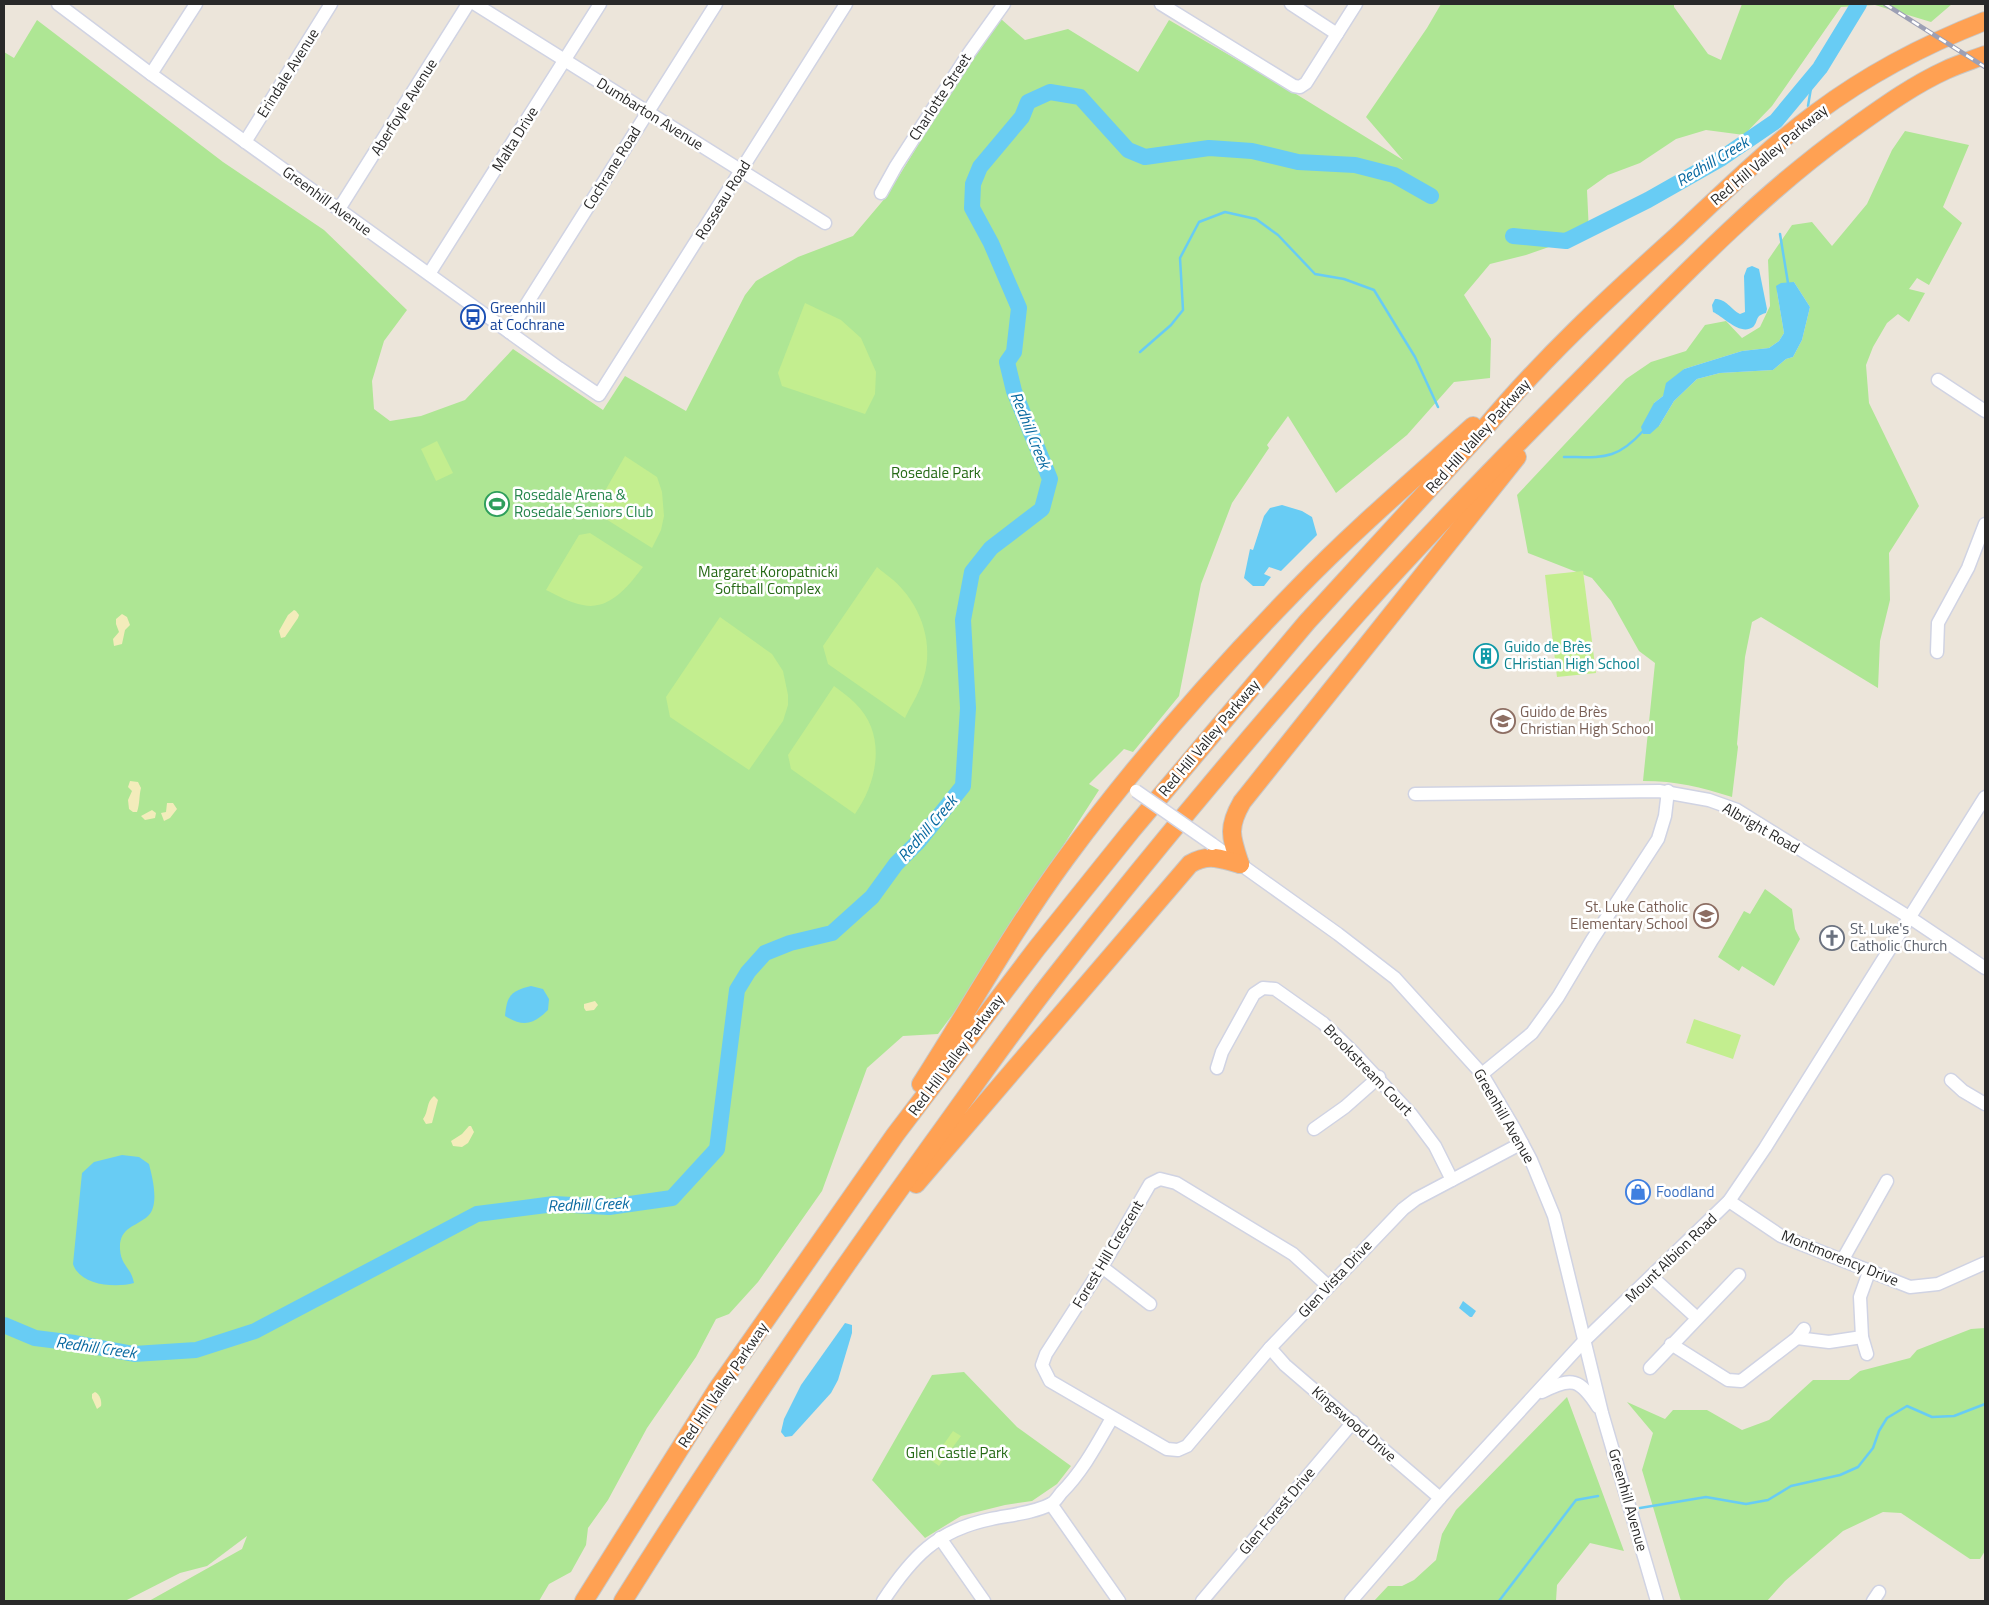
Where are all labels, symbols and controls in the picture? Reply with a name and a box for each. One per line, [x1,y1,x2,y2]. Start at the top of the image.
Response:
street label: Erindale Avenue [251,24,324,122]
street label: Charlotte Street [903,48,977,145]
street label: Aberfoyle Avenue [364,54,443,160]
street label: Dumbarton Avenue [592,71,708,156]
street label: Red Hill Valley Parkway [1705,99,1832,211]
street label: Malta Drive [486,102,544,176]
street label: Cochrane Road [577,122,646,214]
water label: Redhill Creek [1671,129,1754,192]
street label: Rosseau Road [689,156,756,244]
street label: Greenhill Avenue [278,160,377,241]
place label: Greenhill at Cochrane [490,296,565,336]
bus stop icon: Greenhill at Cochrane [460,304,486,330]
street label: Red Hill Valley Parkway [1420,373,1535,498]
water label: Redhill Creek [1005,388,1058,474]
park label: Rosedale Park [891,461,981,484]
place label: Rosedale Arena & Rosedale Seniors Club [514,483,653,523]
sports icon: Rosedale Arena & Rosedale Seniors Club [484,491,510,517]
park label: Margaret Koropatnicki Softball Complex [698,560,838,600]
place label: Guido de Brès CHristian High School [1504,635,1640,675]
building icon: Guido de Brès CHristian High School [1473,643,1499,669]
street label: Red Hill Valley Parkway [1153,674,1265,801]
place label: Guido de Brès Christian High School [1520,700,1654,740]
school or university icon: Guido de Brès Christian High School [1490,708,1516,734]
water label: Redhill Creek [891,788,964,866]
street label: Albright Road [1718,796,1804,859]
place label: St. Luke Catholic Elementary School [1570,895,1688,935]
school or university icon: St. Luke Catholic Elementary School [1693,903,1719,929]
place label: St. Luke's Catholic Church [1850,917,1947,957]
church icon: St. Luke's Catholic Church [1819,925,1845,951]
street label: Red Hill Valley Parkway [902,989,1009,1120]
street label: Brookstream Court [1318,1019,1419,1121]
street label: Greenhill Avenue [1468,1064,1541,1167]
shop icon: Foodland [1625,1179,1651,1205]
place label: Foodland [1656,1180,1714,1203]
water label: Redhill Creek [547,1191,631,1217]
street label: Forest Hill Crescent [1066,1195,1149,1312]
street label: Mount Albion Road [1619,1208,1722,1308]
street label: Montmorency Drive [1778,1224,1902,1292]
street label: Glen Vista Drive [1292,1234,1377,1323]
street label: Red Hill Valley Parkway [672,1317,773,1452]
water label: Redhill Creek [54,1329,140,1365]
street label: Kingswood Drive [1307,1380,1402,1467]
park label: Glen Castle Park [906,1441,1008,1464]
street label: Greenhill Avenue [1603,1446,1654,1554]
street label: Glen Forest Drive [1233,1462,1320,1559]

